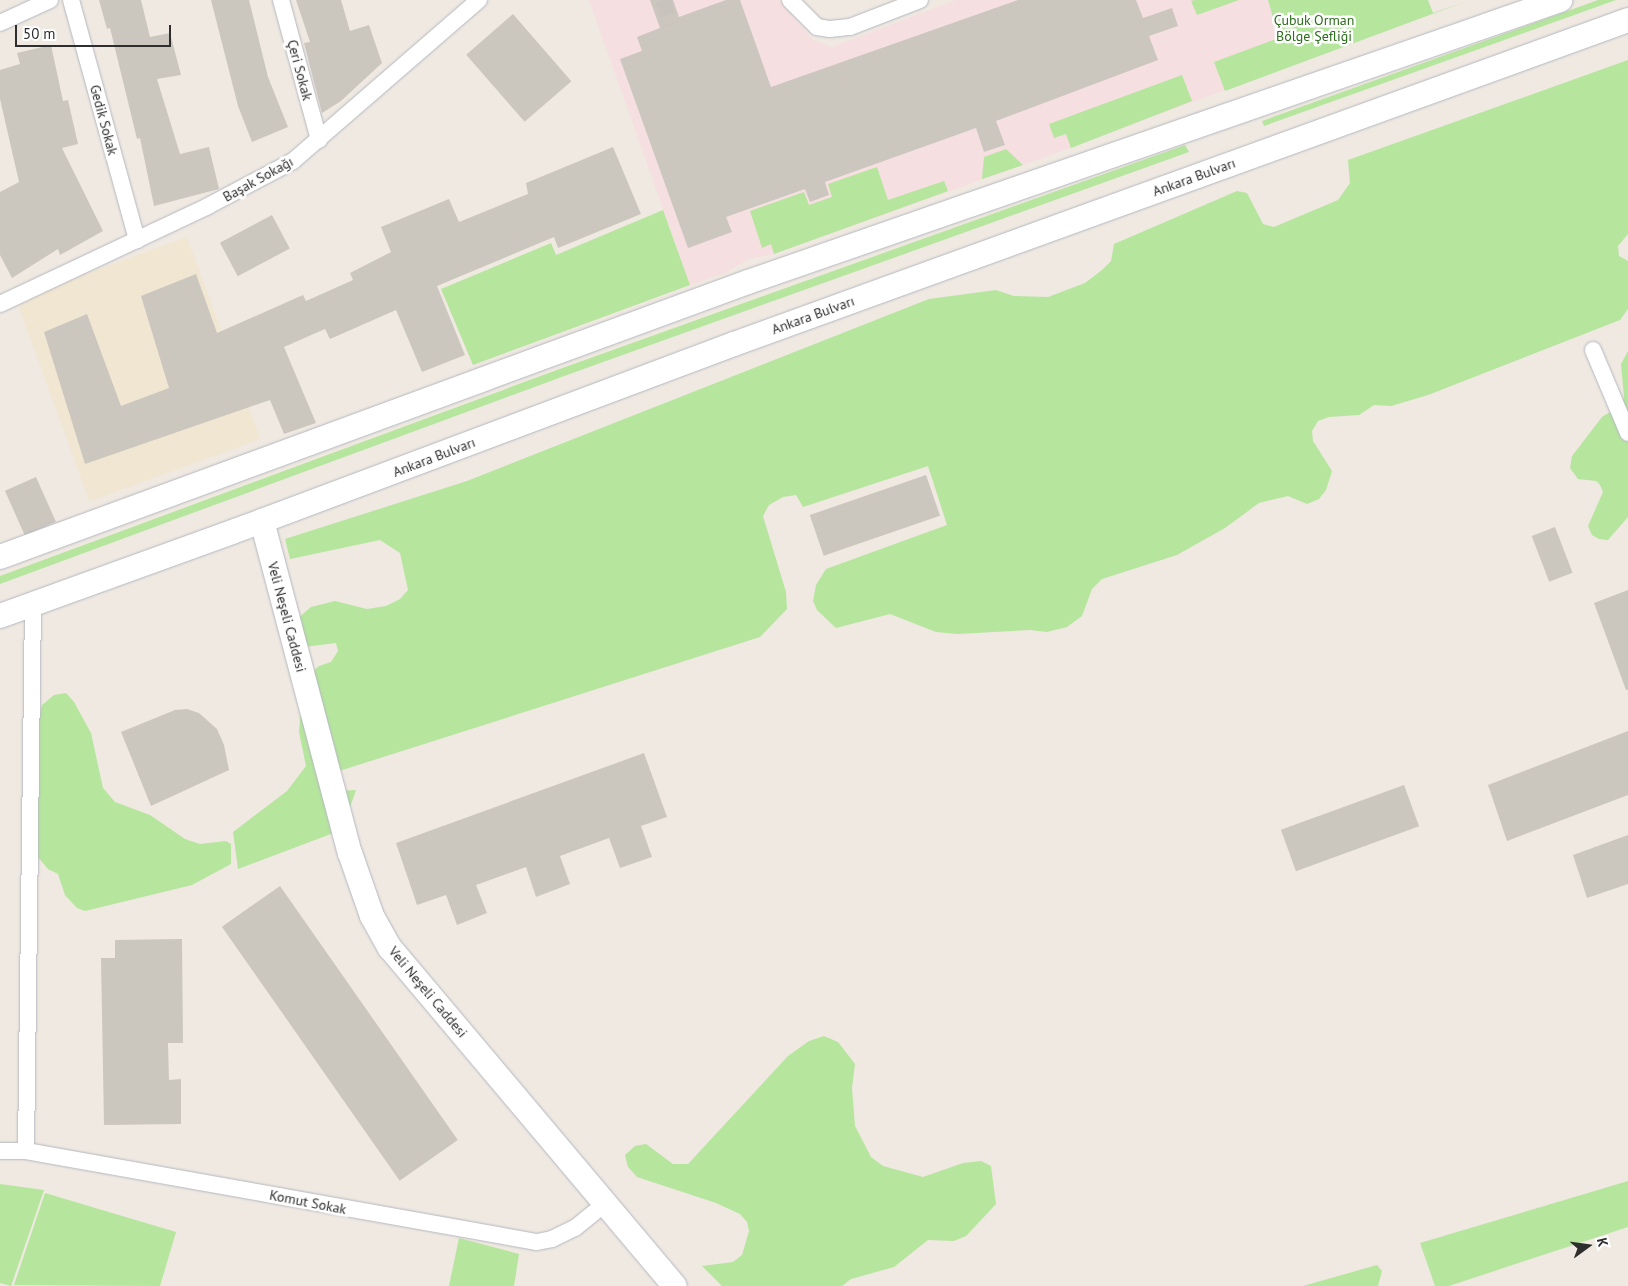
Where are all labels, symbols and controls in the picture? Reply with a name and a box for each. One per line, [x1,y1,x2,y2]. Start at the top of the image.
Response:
park label: Çubuk Orman Bölge Şefliği [1273,12,1355,44]
scale bar [18,15,174,47]
text: 50 m [23,24,56,43]
street label: Çeri Sokak [284,38,316,102]
street label: Gedik Sokak [86,83,122,157]
street label: Başak Sokağı [220,153,296,205]
street label: Ankara Bulvarı [1150,154,1238,200]
street label: Ankara Bulvarı [769,292,857,338]
street label: Ankara Bulvarı [390,434,478,480]
street label: Veli Neşeli Caddesi [264,560,310,674]
street label: Veli Neşeli Caddesi [385,943,471,1041]
street label: Komut Sokak [268,1186,348,1218]
north arrow [1563,1221,1613,1271]
text: K [1593,1236,1612,1249]

